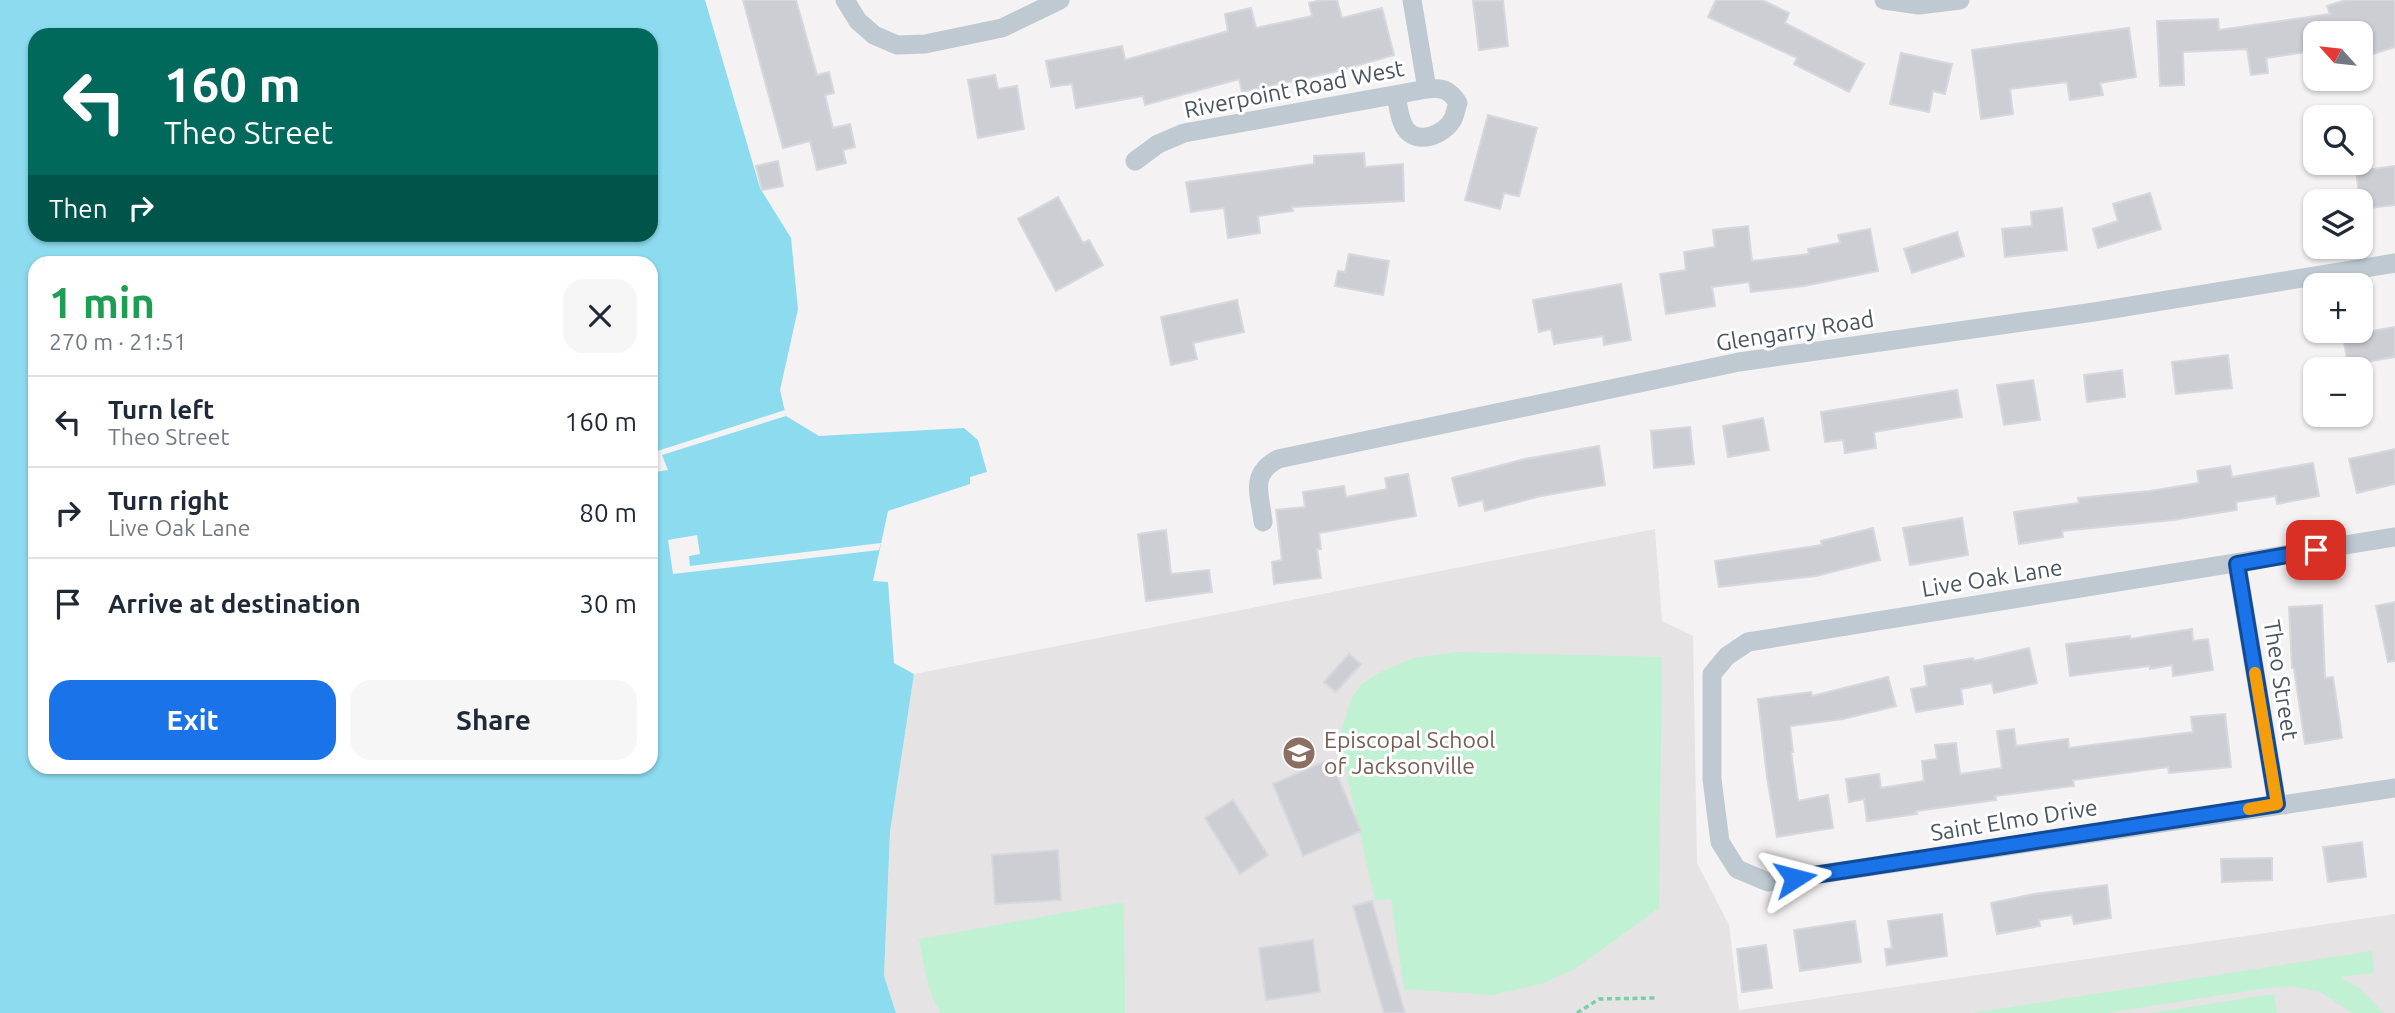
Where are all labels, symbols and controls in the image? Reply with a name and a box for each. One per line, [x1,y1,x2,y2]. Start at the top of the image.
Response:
north arrow [2303,21,2373,91]
map controls [2303,21,2373,427]
street label: Riverpoint Road West [1182,55,1406,122]
icon: left [49,56,140,147]
text: 160 m [164,56,301,111]
button: search [2303,105,2373,175]
text: Theo Street [164,114,333,150]
icon: right [122,189,160,227]
button: layers [2303,189,2373,259]
text: Then [49,194,108,223]
button: + [2303,273,2373,343]
text: 1 min [49,279,155,326]
button: close [563,279,637,353]
street label: Glengarry Road [1714,306,1876,355]
text: 270 m · 21:51 [49,329,187,354]
button: − [2303,357,2373,427]
text: Turn left [108,395,214,424]
icon: left [49,403,87,441]
text: 160 m [565,407,637,436]
text: Theo Street [108,424,230,449]
text: Turn right [108,486,229,515]
icon: right [49,494,87,532]
text: 80 m [579,498,637,527]
text: Live Oak Lane [108,515,250,540]
pin [2286,520,2346,580]
icon: arrive [2297,531,2335,569]
street label: Live Oak Lane [1920,554,2064,601]
icon: arrive [49,585,87,623]
text: Arrive at destination [108,589,361,618]
text: 30 m [579,589,637,618]
street label: Theo Street [2260,618,2303,742]
button: Exit [49,680,336,760]
button: Share [350,680,637,760]
place label: Episcopal School of Jacksonville [1324,727,1495,778]
school or university icon: Episcopal School of Jacksonville [1280,734,1318,772]
street label: Saint Elmo Drive [1929,794,2099,845]
position arrow [1758,841,1832,915]

